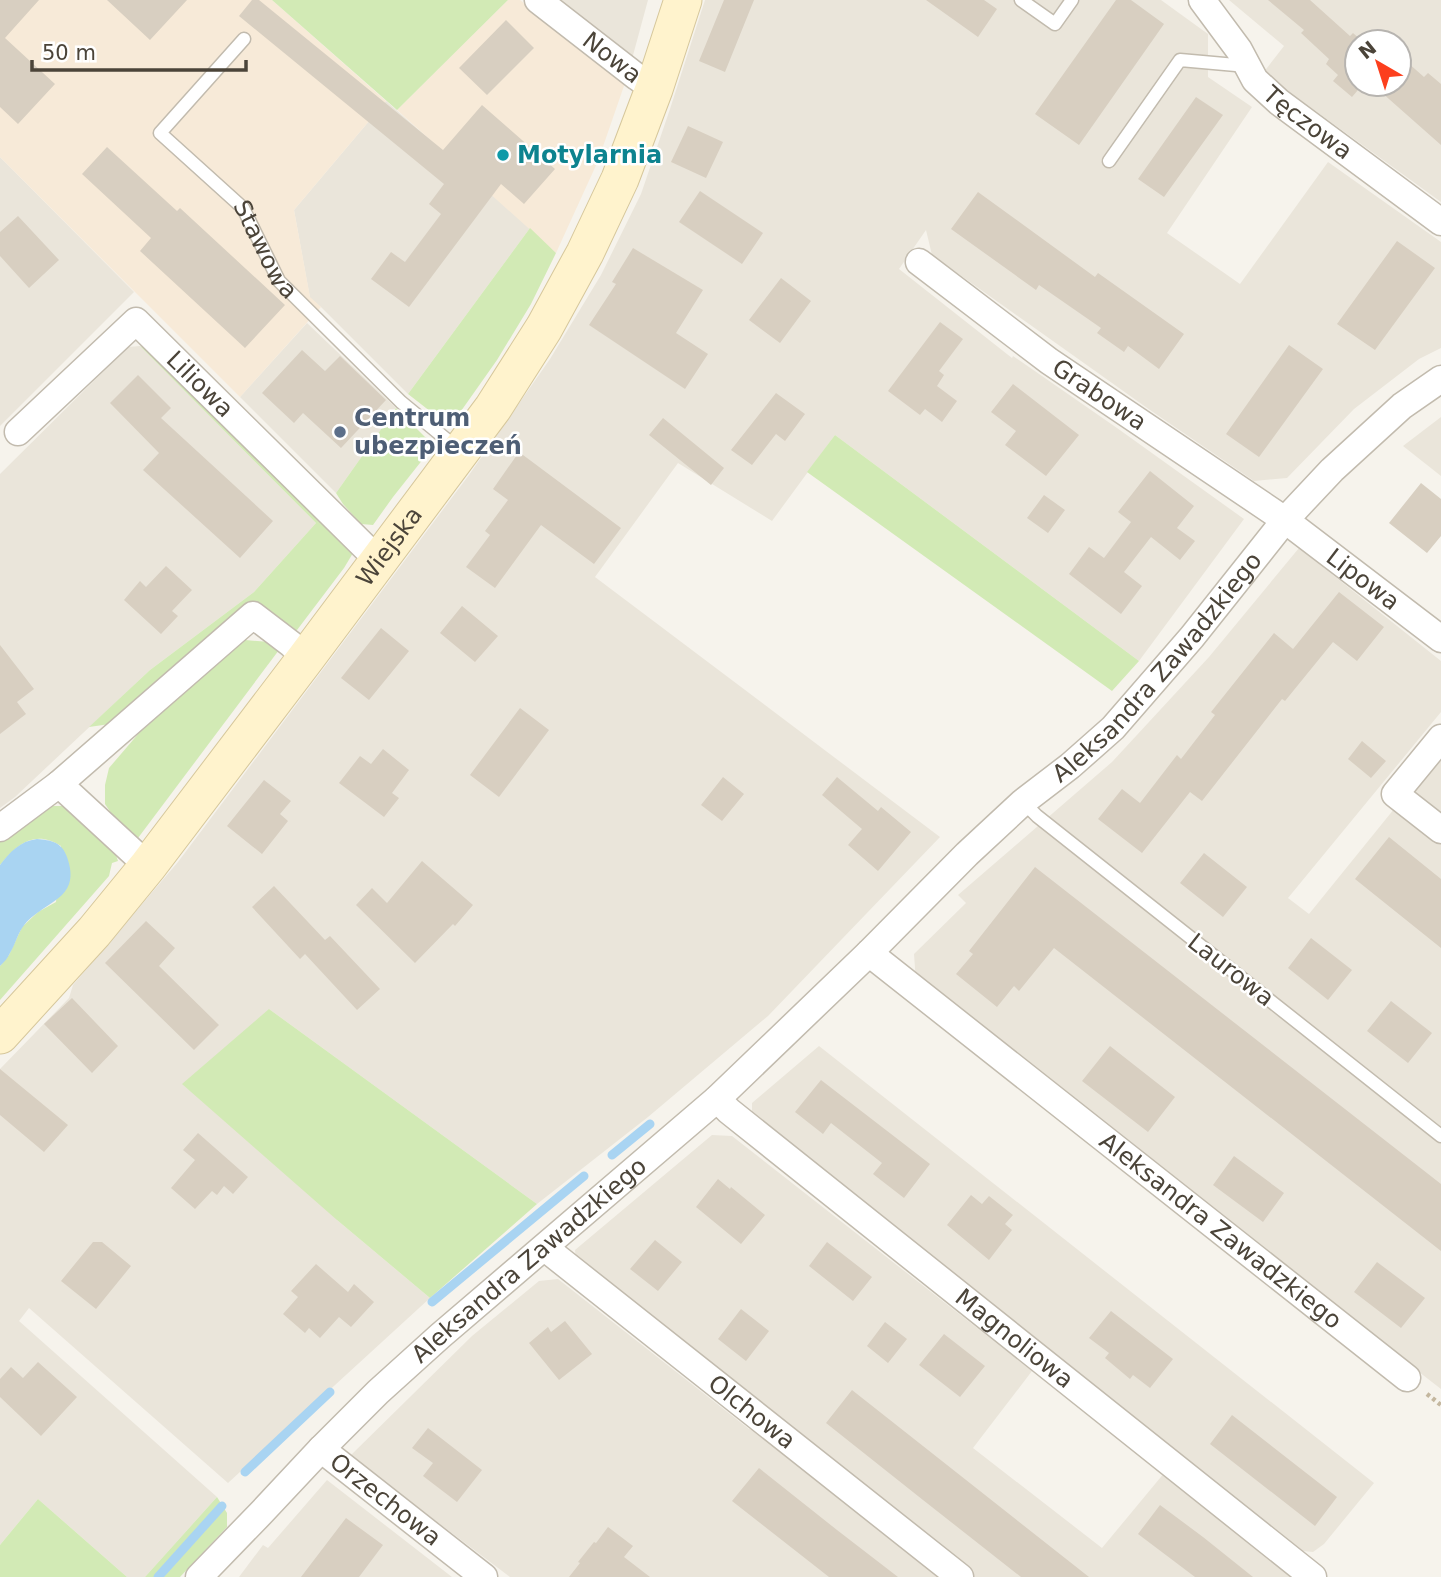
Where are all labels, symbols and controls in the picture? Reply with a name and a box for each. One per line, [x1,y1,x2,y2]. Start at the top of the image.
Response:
street label: Nowa [577,26,647,89]
scale bar [32,28,245,72]
north arrow [1343,28,1413,98]
text: N [1354,36,1380,63]
text: 50 m [42,41,96,65]
street label: Tęczowa [1256,80,1358,165]
place label: Motylarnia [517,141,662,169]
marker: Motylarnia [495,147,511,163]
street label: Stawowa [227,196,303,305]
street label: Liliowa [161,345,239,423]
street label: Grabowa [1047,353,1152,436]
place label: Centrum ubezpieczeń [354,404,522,460]
marker: Centrum ubezpieczeń [332,424,348,440]
street label: Wiejska [351,501,428,592]
street label: Lipowa [1321,543,1405,616]
street label: Aleksandra Zawadzkiego [1047,547,1268,788]
street label: Laurowa [1182,928,1280,1012]
street label: Aleksandra Zawadzkiego [1094,1127,1347,1335]
street label: Aleksandra Zawadzkiego [406,1152,652,1369]
street label: Magnoliowa [950,1283,1079,1394]
street label: Olchowa [703,1369,801,1455]
street label: Orzechowa [324,1447,447,1552]

